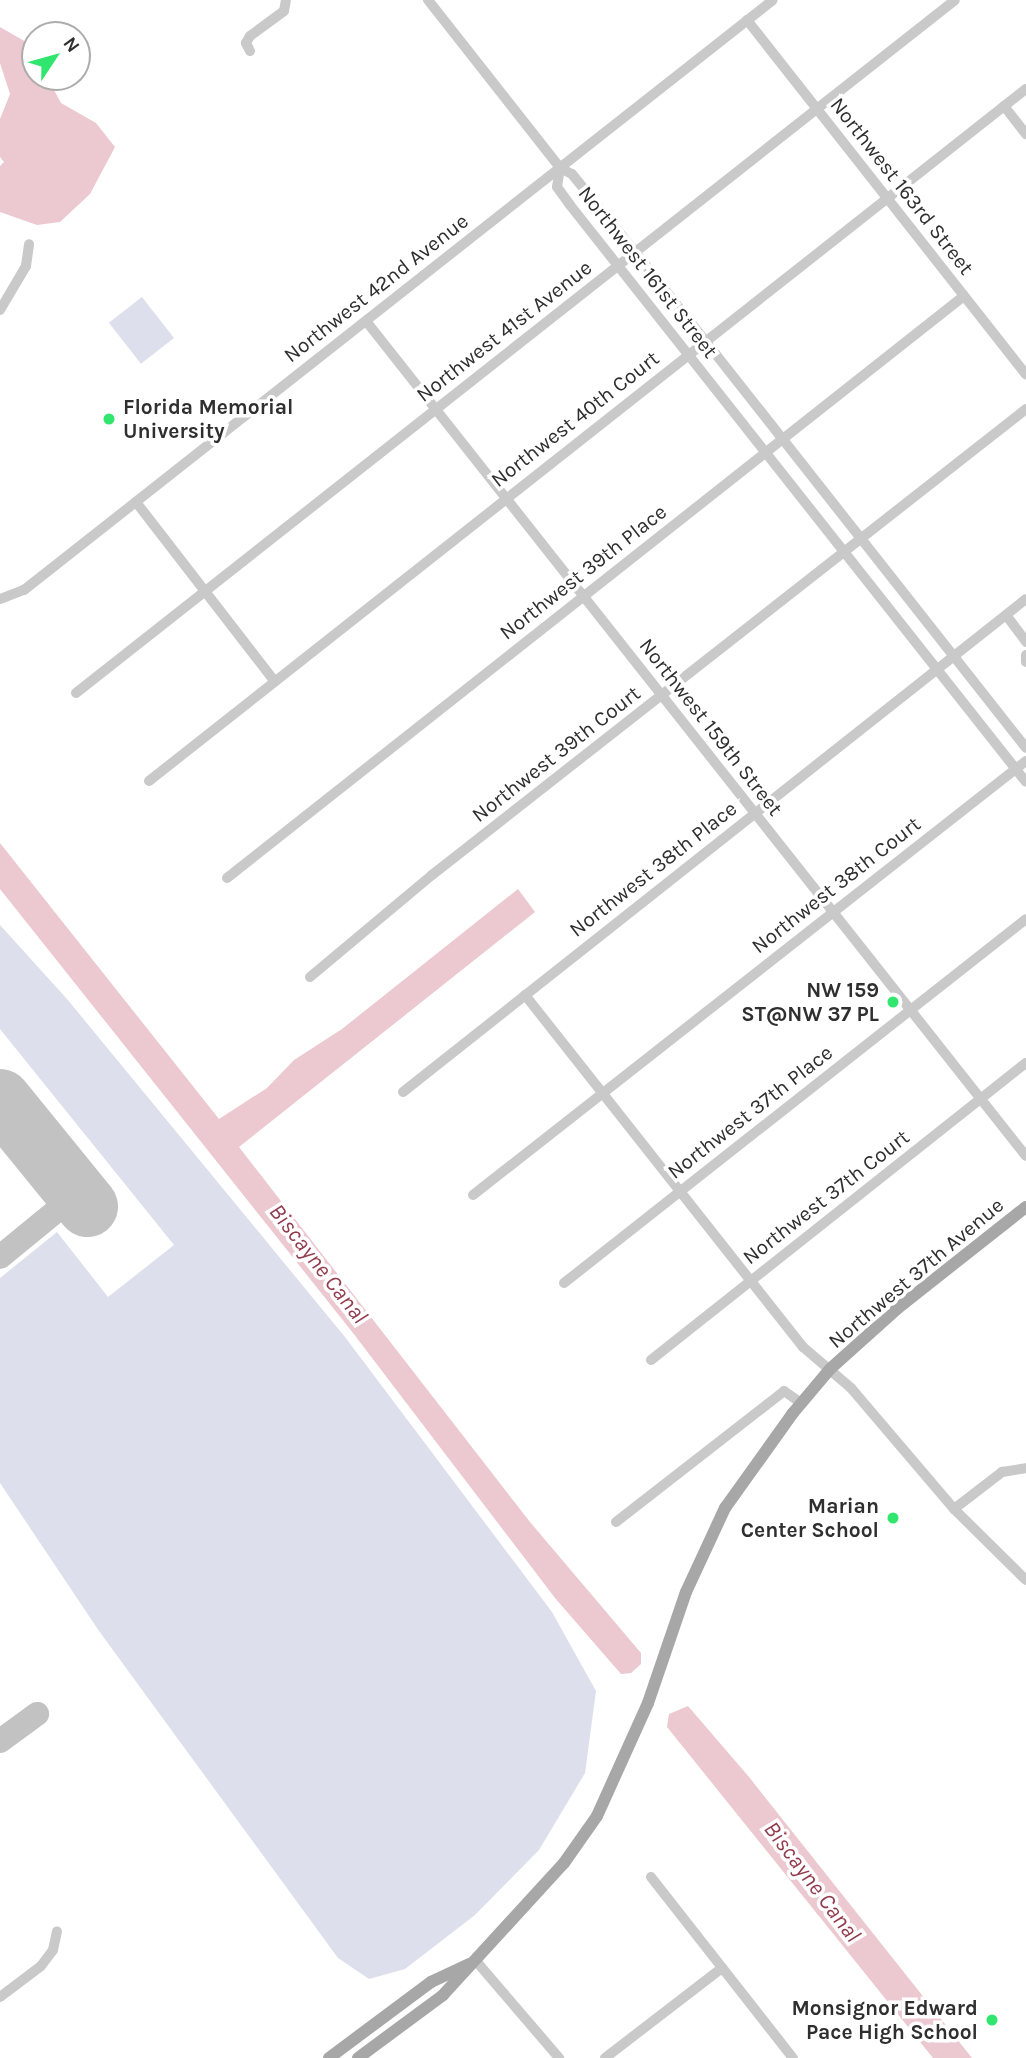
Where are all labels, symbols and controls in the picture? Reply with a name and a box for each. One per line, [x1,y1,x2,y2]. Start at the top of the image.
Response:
north arrow [21,21,91,91]
text: N [58,33,84,57]
street label: Northwest 163rd Street [825,92,979,280]
street label: Northwest 161st Street [573,181,723,363]
street label: Northwest 42nd Avenue [279,208,473,368]
street label: Northwest 41st Avenue [411,255,597,407]
street label: Northwest 40th Court [486,346,664,492]
place label: Florida Memorial University [123,394,293,444]
marker: Florida Memorial University [101,411,117,427]
street label: Northwest 39th Place [495,499,671,645]
street label: Northwest 159th Street [634,633,788,821]
street label: Northwest 39th Court [467,680,645,828]
street label: Northwest 38th Place [564,796,742,942]
street label: Northwest 38th Court [747,811,925,959]
place label: NW 159 ST@NW 37 PL [741,977,879,1027]
marker: NW 159 ST@NW 37 PL [885,994,901,1010]
street label: Northwest 37th Place [662,1040,838,1184]
street label: Northwest 37th Court [738,1124,914,1270]
street label: Northwest 37th Avenue [823,1192,1009,1354]
water label: Biscayne Canal [263,1199,373,1329]
place label: Marian Center School [741,1493,879,1543]
marker: Marian Center School [885,1510,901,1526]
water label: Biscayne Canal [758,1816,866,1948]
place label: Monsignor Edward Pace High School [791,1995,978,2045]
marker: Monsignor Edward Pace High School [984,2012,1000,2028]

